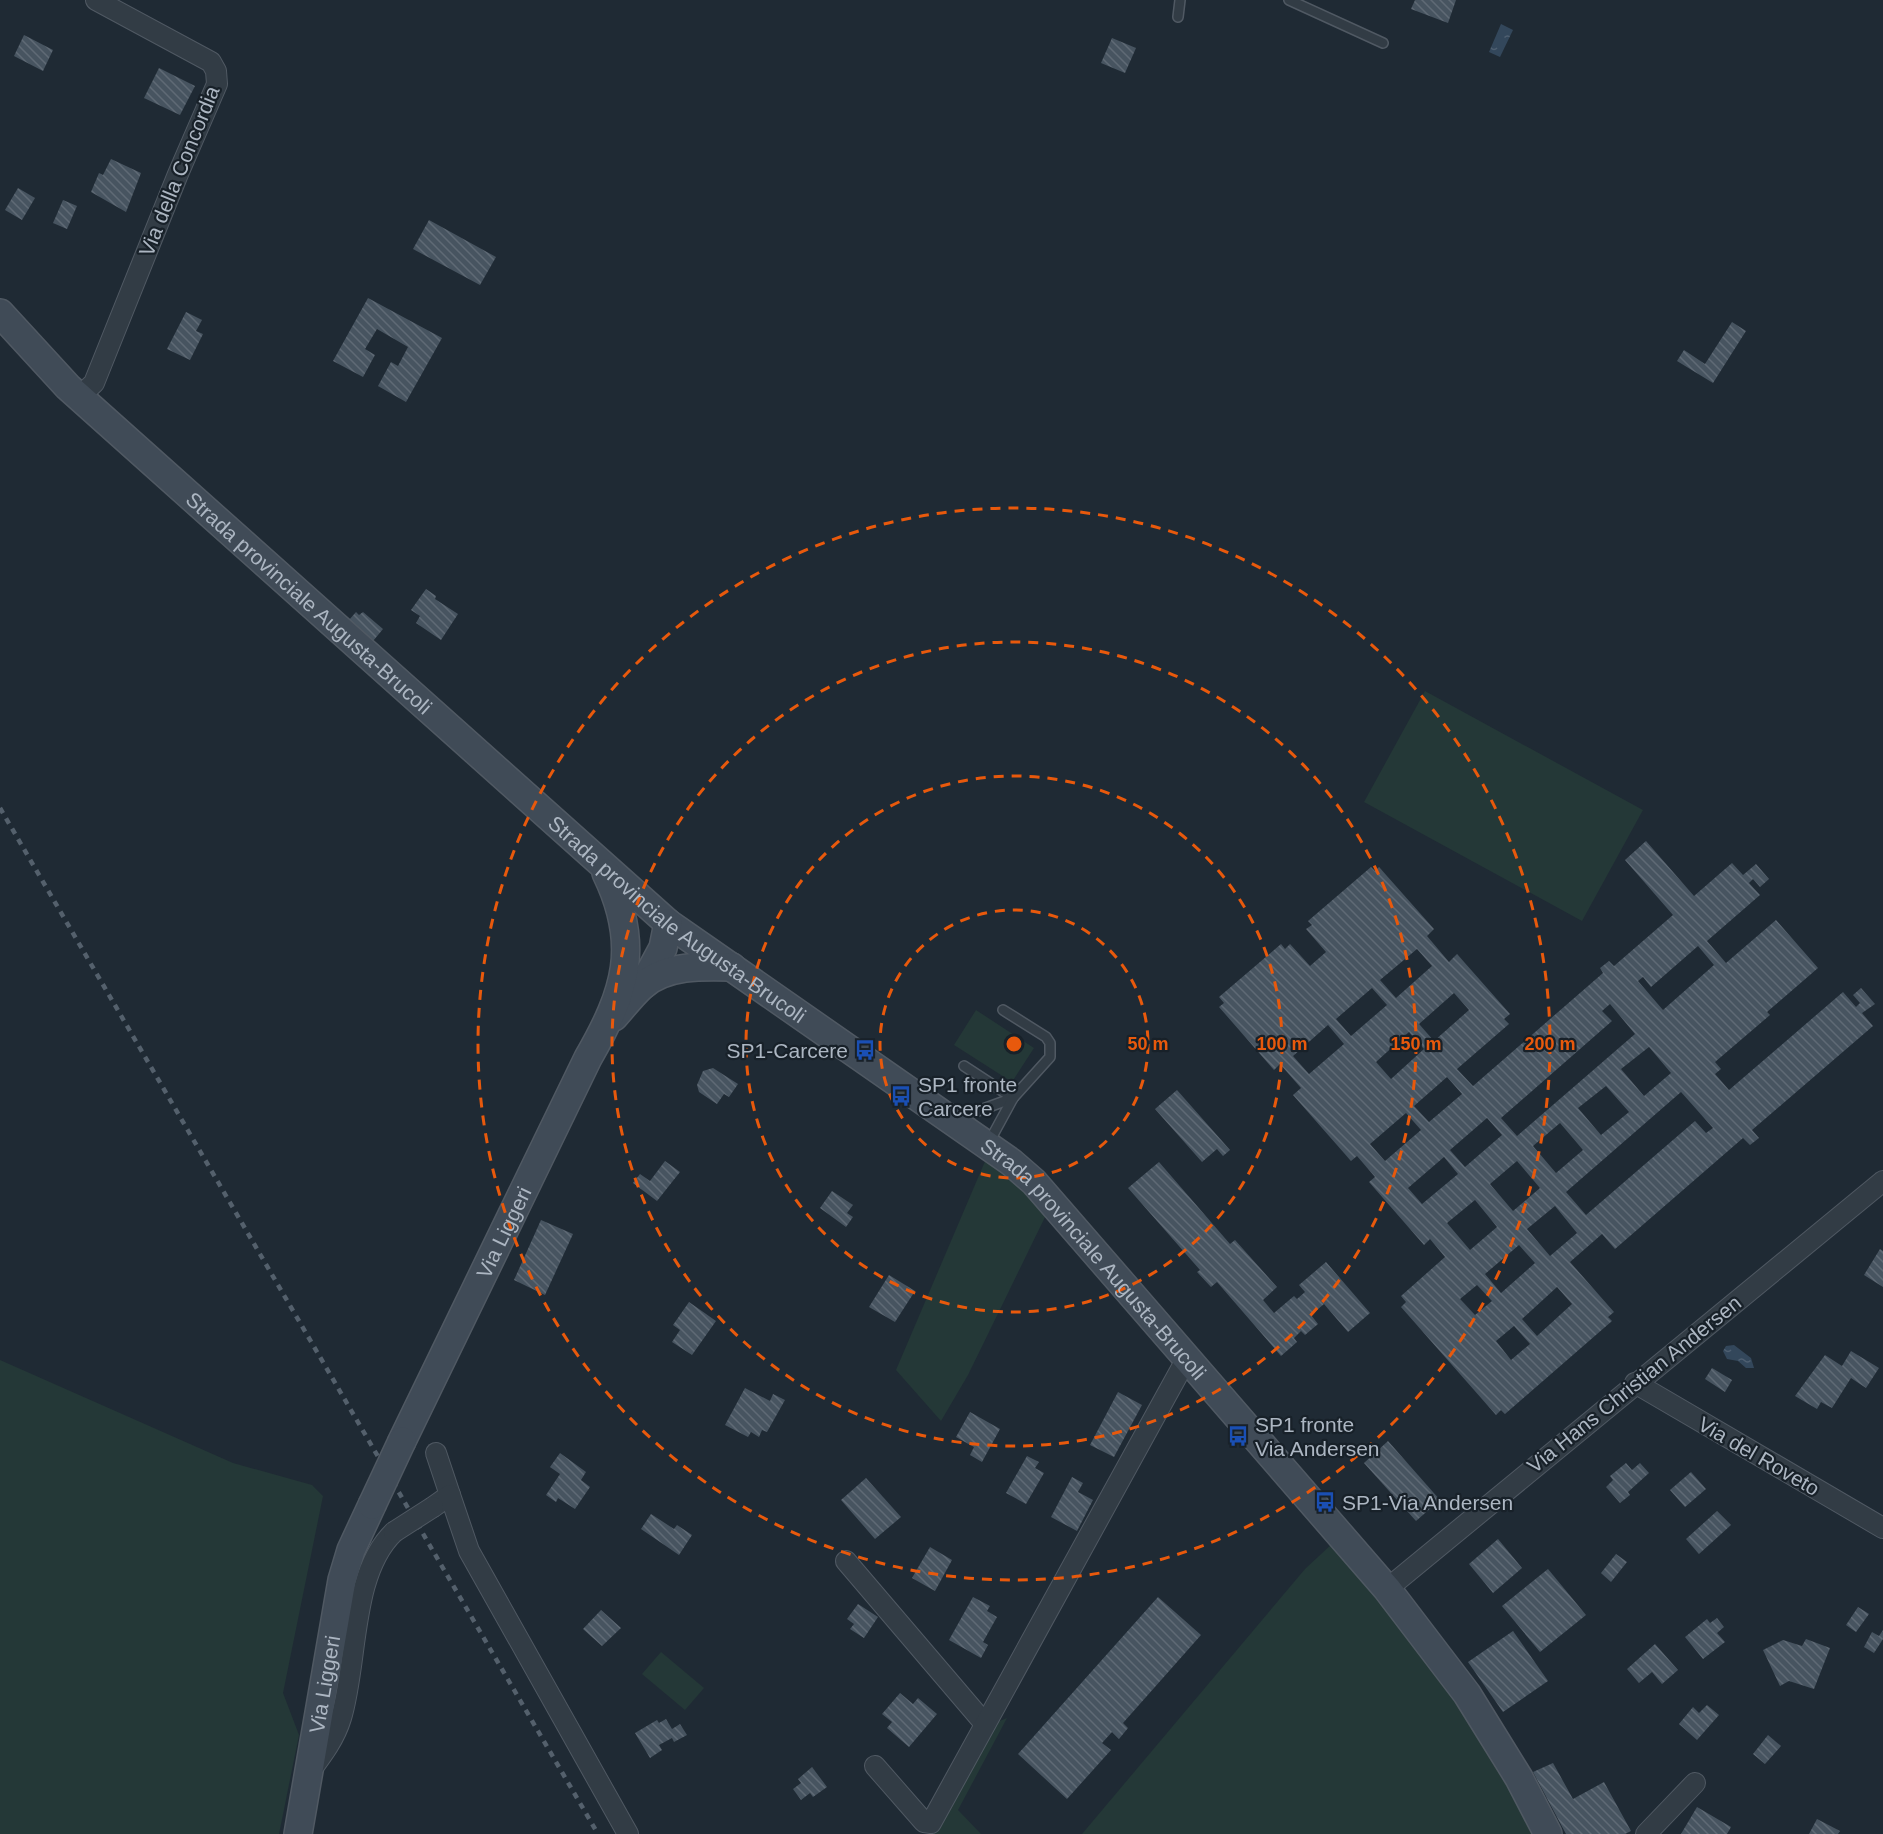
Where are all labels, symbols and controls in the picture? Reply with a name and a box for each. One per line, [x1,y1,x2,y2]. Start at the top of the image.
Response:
street label: Via della Concordia [134,82,224,260]
street label: Strada provinciale Augusta-Brucoli [182,487,437,718]
street label: Strada provinciale Augusta-Brucoli [544,811,810,1027]
centre of rings [1004,1034,1024,1054]
text: 50 m [1127,1034,1169,1054]
text: 100 m [1256,1034,1308,1054]
text: 150 m [1390,1034,1442,1054]
text: 200 m [1524,1034,1576,1054]
bus stop icon: SP1-Carcere [853,1038,877,1062]
place label: SP1-Carcere [727,1039,848,1062]
place label: SP1 fronte Carcere [918,1073,1017,1120]
bus stop icon: SP1 fronte Carcere [889,1084,913,1108]
street label: Strada provinciale Augusta-Brucoli [977,1133,1211,1384]
street label: Via Liggeri [471,1183,535,1282]
street label: Via Hans Christian Andersen [1523,1291,1745,1477]
street label: Via del Roveto [1694,1412,1824,1500]
place label: SP1 fronte Via Andersen [1255,1413,1380,1460]
bus stop icon: SP1 fronte Via Andersen [1226,1424,1250,1448]
bus stop icon: SP1-Via Andersen [1313,1490,1337,1514]
place label: SP1-Via Andersen [1342,1491,1513,1514]
street label: Via Liggeri [304,1634,344,1735]

